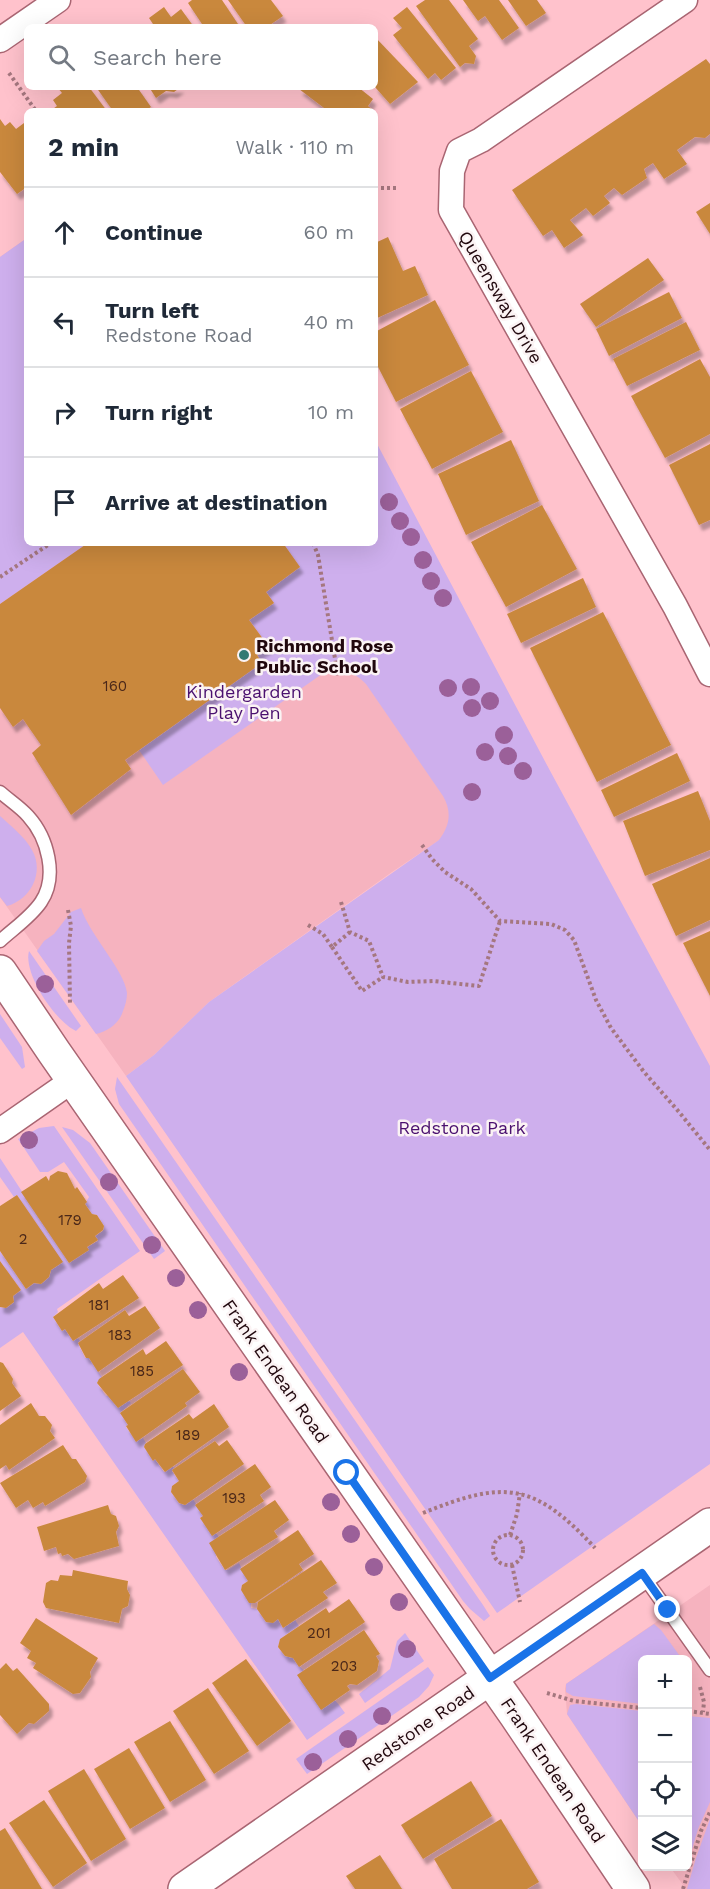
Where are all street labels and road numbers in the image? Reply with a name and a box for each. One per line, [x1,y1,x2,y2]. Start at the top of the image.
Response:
street label: Queensway Drive [454,227,548,367]
street label: Frank Endean Road [219,1295,333,1447]
street label: Redstone Road [358,1681,478,1775]
street label: Frank Endean Road [497,1694,609,1846]

